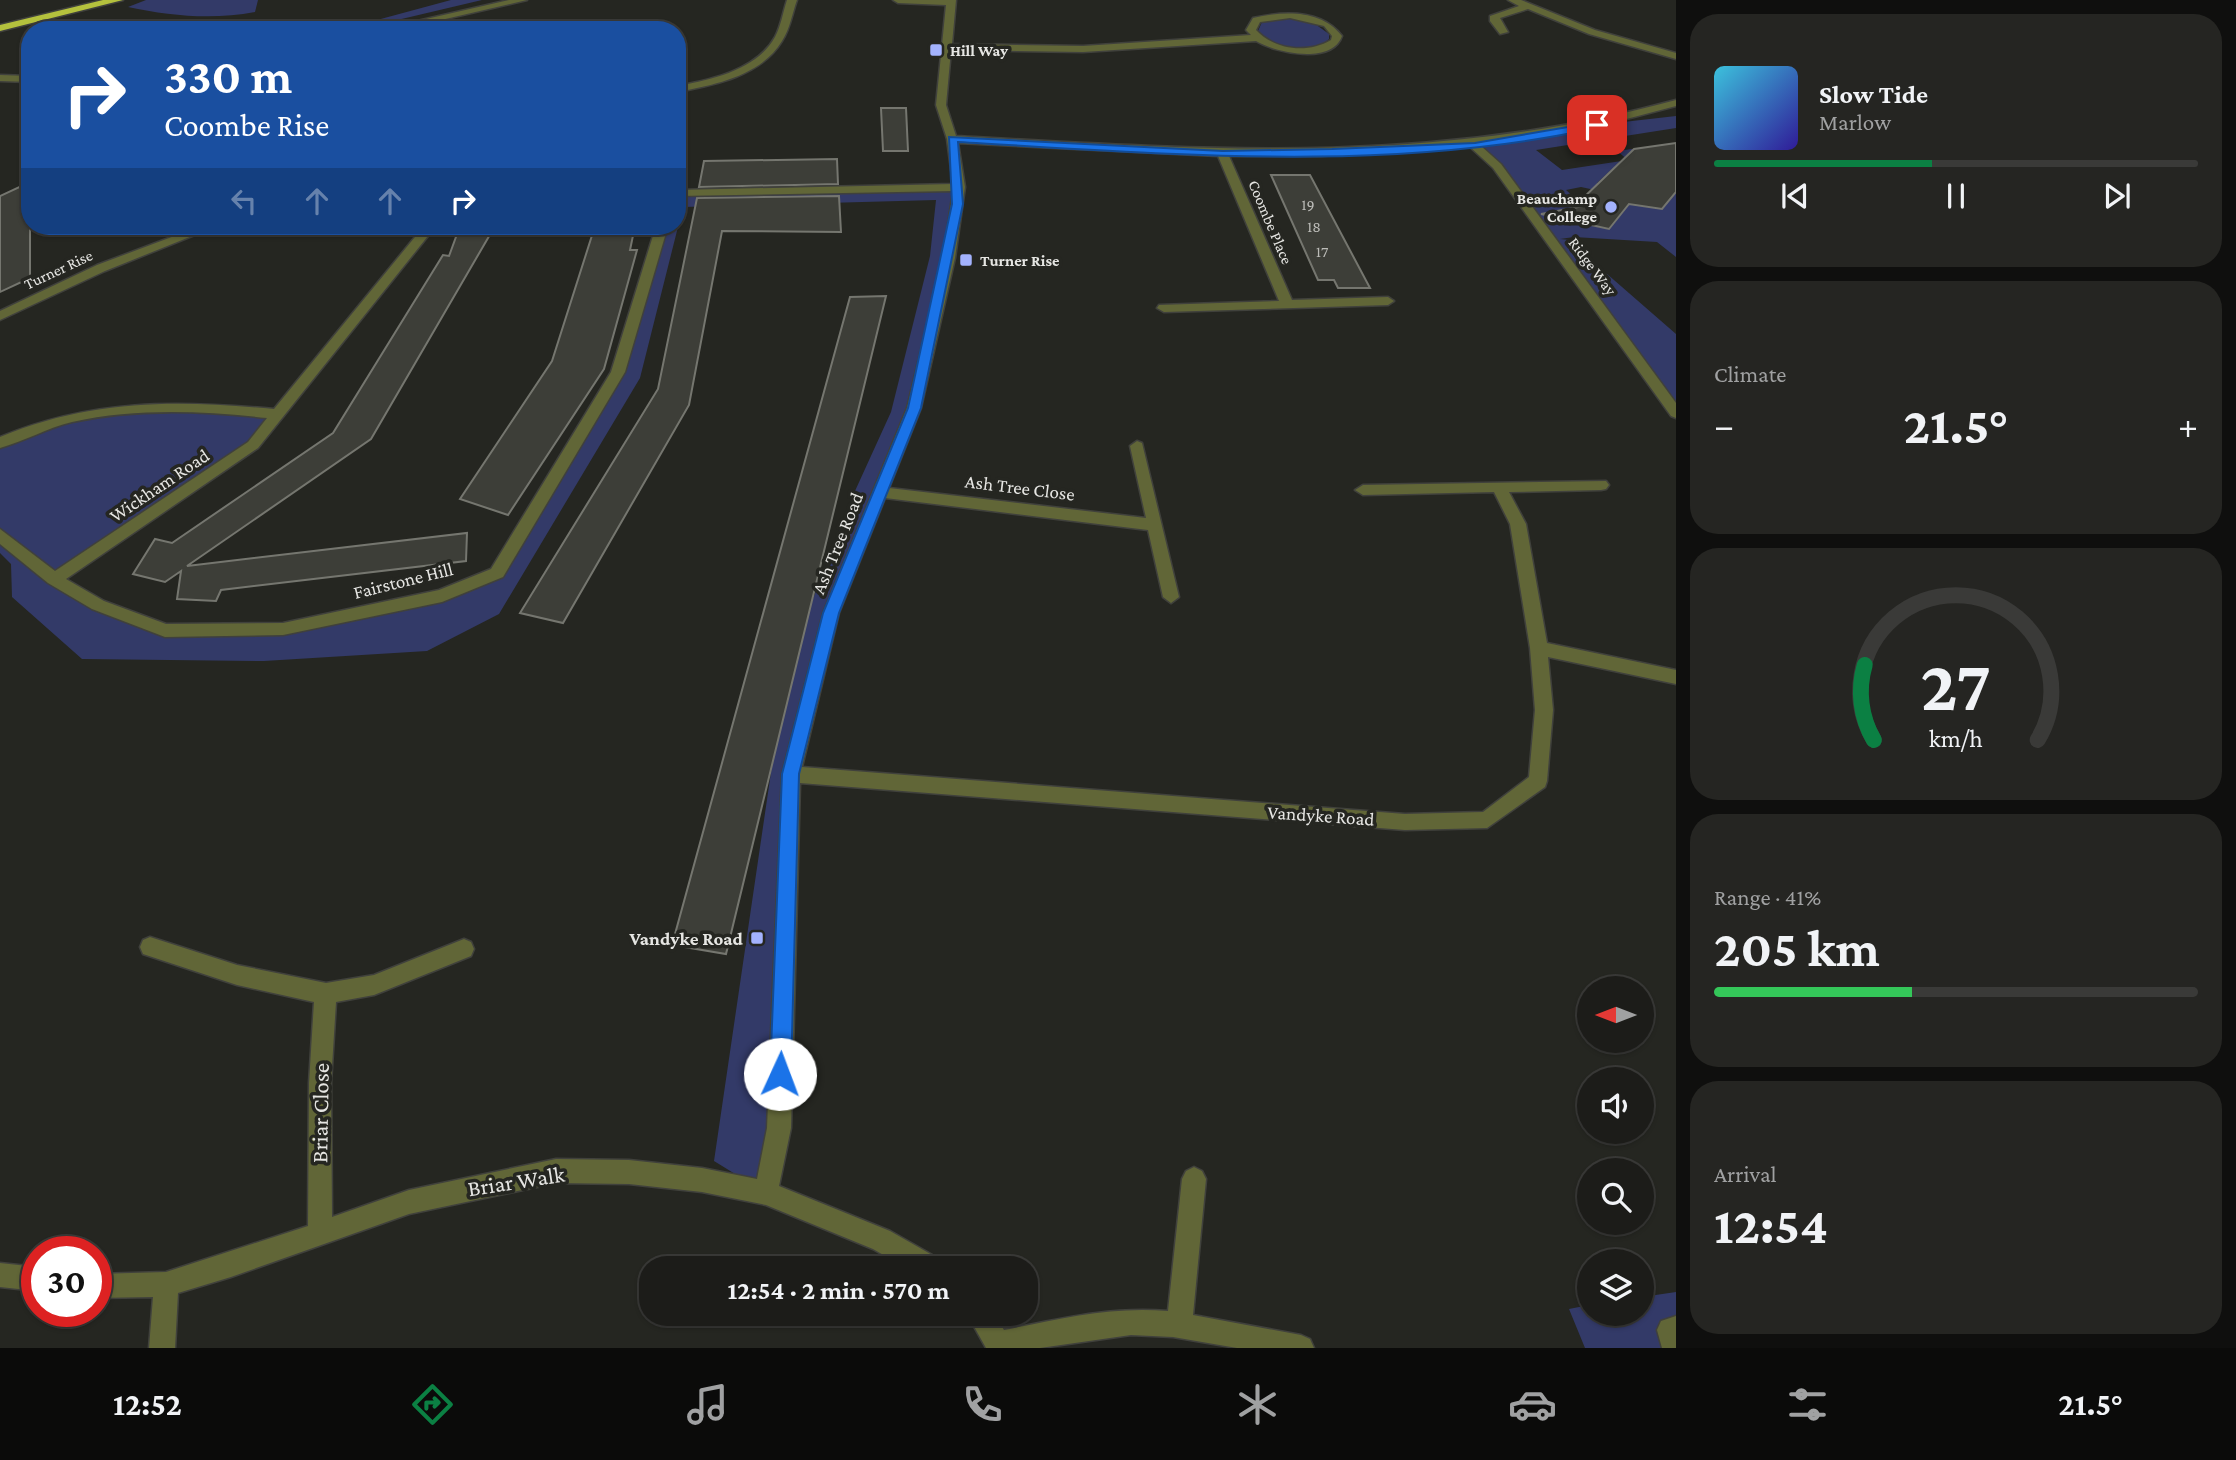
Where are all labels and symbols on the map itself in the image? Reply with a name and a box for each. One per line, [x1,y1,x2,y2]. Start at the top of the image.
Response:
marker: Hill Way [928,42,944,58]
place label: Hill Way [950,42,1008,59]
pin [1567,95,1627,155]
street label: Coombe Place [1245,178,1296,267]
place label: Beauchamp College [1517,190,1598,225]
house number: 19 [1301,196,1315,213]
marker: Beauchamp College [1603,199,1619,215]
house number: 18 [1307,218,1321,235]
street label: Ridge Way [1565,234,1620,300]
house number: 17 [1316,243,1329,260]
street label: Turner Rise [21,246,95,293]
marker: Turner Rise [958,252,974,268]
place label: Turner Rise [980,252,1060,269]
street label: Wickham Road [106,444,213,526]
street label: Ash Tree Close [964,470,1076,505]
street label: Ash Tree Road [808,489,867,597]
street label: Fairstone Hill [351,558,455,603]
street label: Vandyke Road [1267,801,1375,830]
place label: Vandyke Road [628,928,744,949]
marker: Vandyke Road [749,930,765,946]
north arrow [1577,976,1654,1054]
position arrow [743,1037,817,1111]
street label: Briar Close [306,1063,334,1163]
street label: Briar Walk [466,1161,566,1201]
speed limit sign: 30 [21,1236,112,1327]

